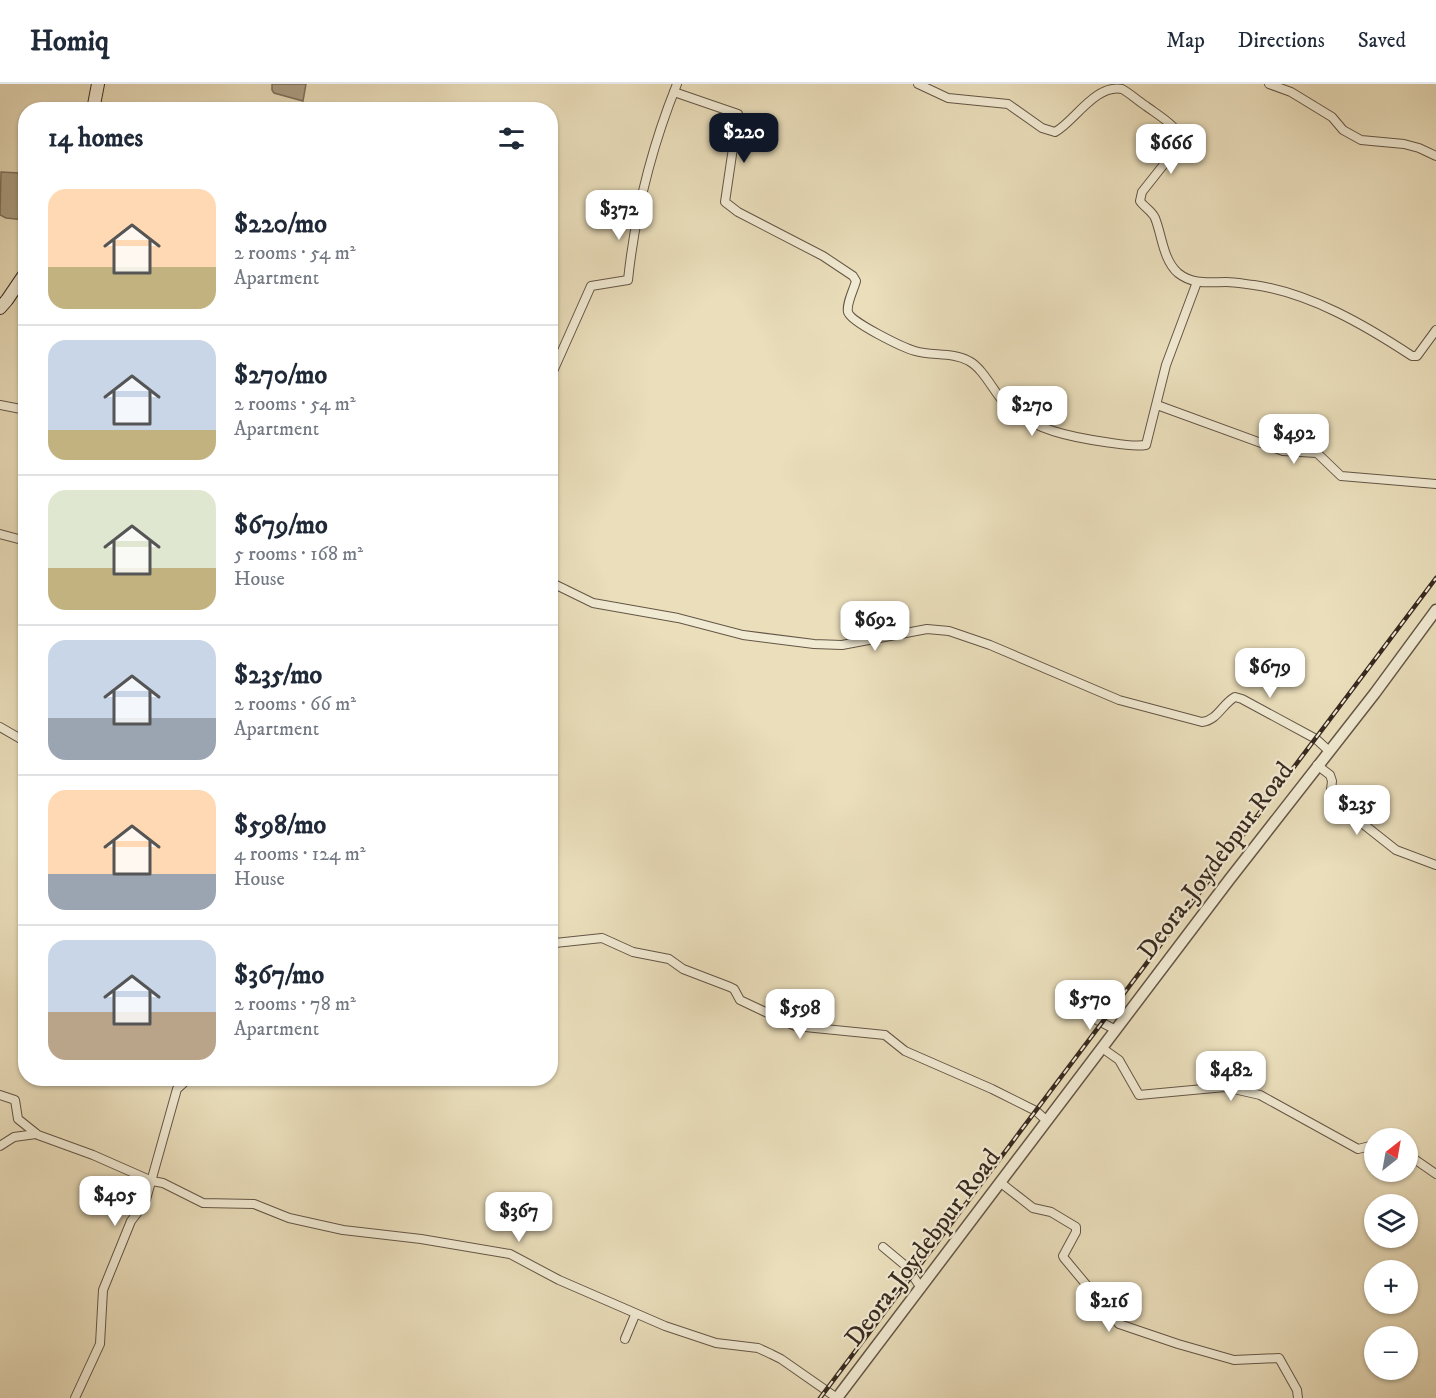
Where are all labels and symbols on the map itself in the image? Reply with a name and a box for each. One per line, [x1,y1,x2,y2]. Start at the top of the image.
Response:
pin: $220 [708,113,780,164]
pin: $666 [1135,124,1207,175]
pin: $372 [583,190,655,241]
pin: $270 [996,386,1068,437]
pin: $492 [1258,414,1330,465]
pin: $692 [839,601,911,652]
pin: $679 [1234,648,1306,699]
street label: Deora-Joydebpur Road [1131,756,1301,966]
pin: $235 [1321,785,1393,836]
pin: $570 [1054,980,1126,1031]
pin: $598 [764,989,836,1040]
pin: $482 [1195,1051,1267,1102]
north arrow [1364,1128,1418,1182]
street label: Deora-Joydebpur Road [838,1143,1008,1353]
pin: $405 [79,1176,151,1227]
pin: $367 [483,1192,555,1243]
pin: $216 [1073,1282,1145,1333]

